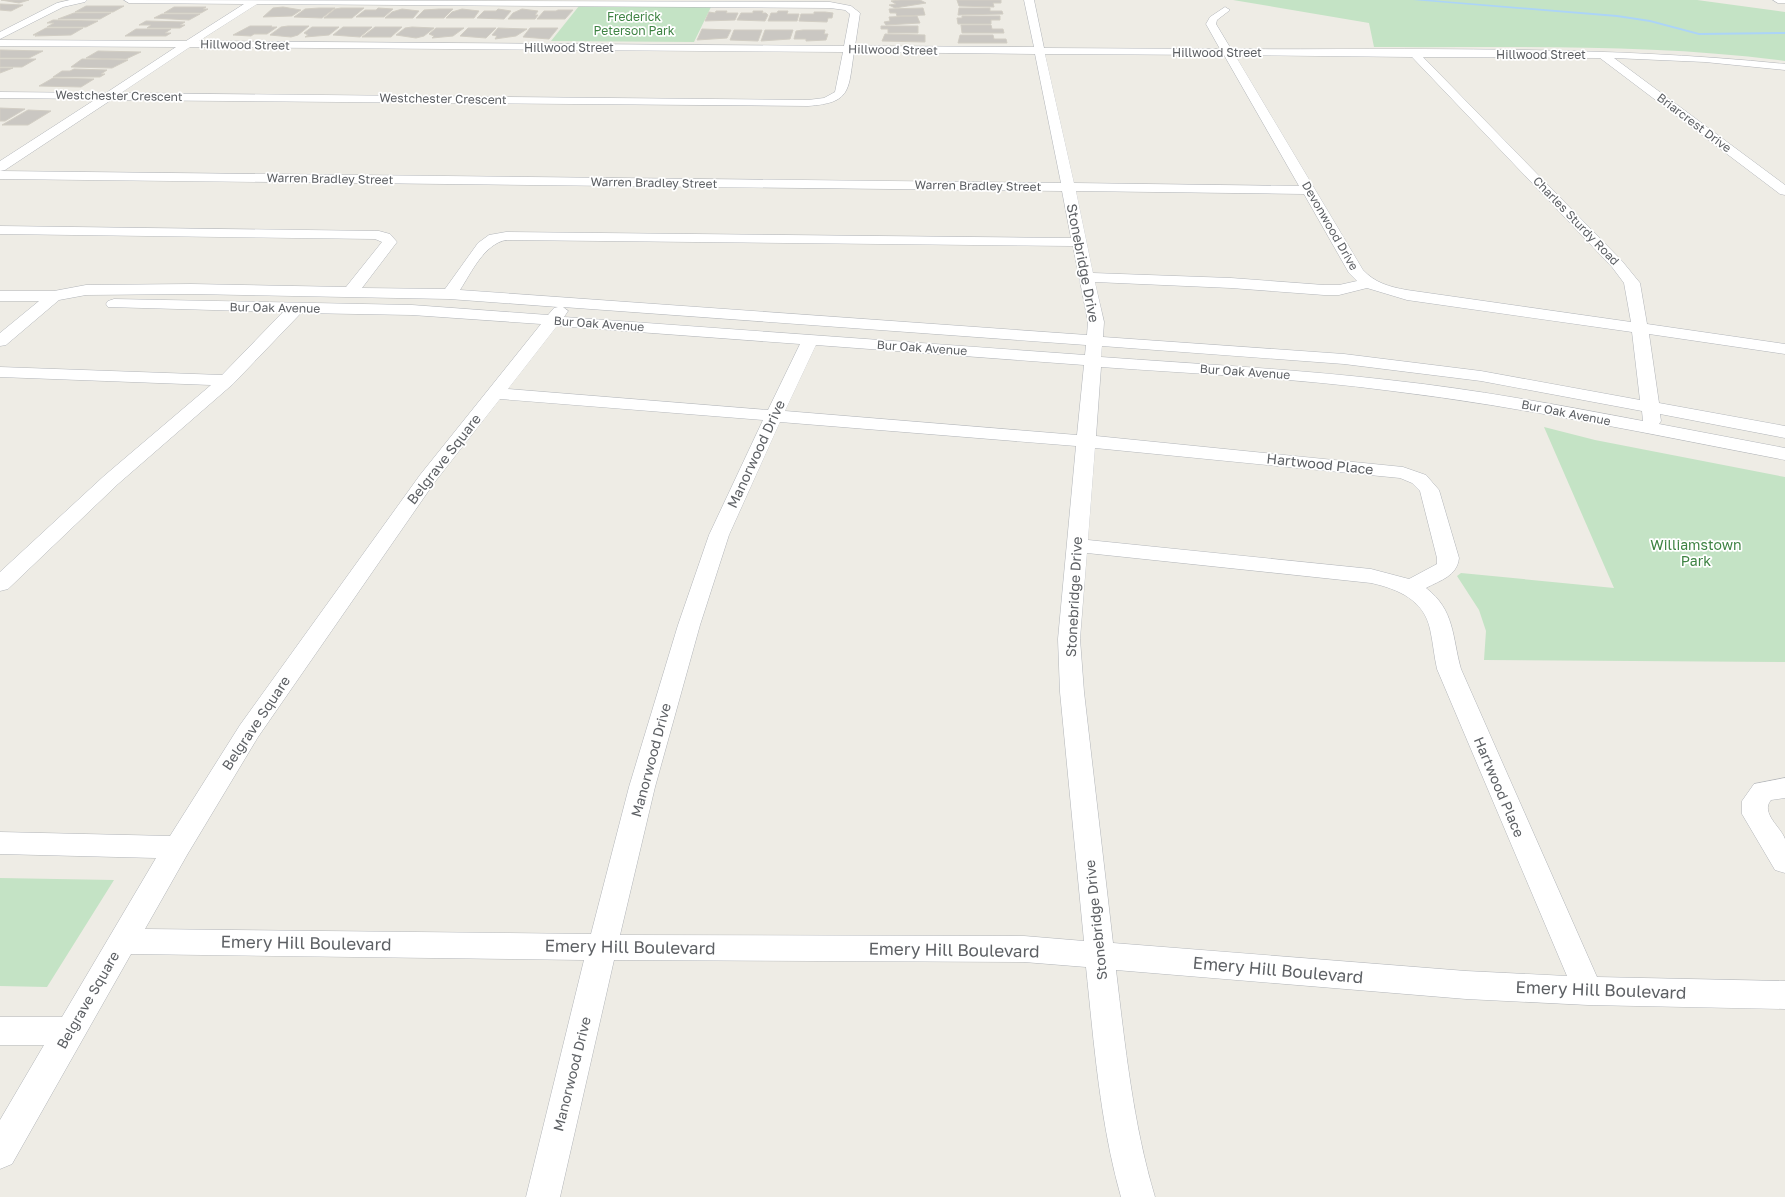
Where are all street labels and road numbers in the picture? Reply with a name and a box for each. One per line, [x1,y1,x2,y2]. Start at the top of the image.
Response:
street label: Hillwood Street [200,36,290,53]
street label: Hillwood Street [524,40,614,55]
street label: Hillwood Street [848,41,938,58]
street label: Hillwood Street [1172,45,1262,60]
street label: Hillwood Street [1496,47,1586,62]
street label: Westchester Crescent [55,87,183,104]
street label: Westchester Crescent [379,90,507,107]
street label: Briarcrest Drive [1654,90,1734,155]
street label: Warren Bradley Street [266,170,394,187]
street label: Charles Sturdy Road [1530,173,1623,268]
street label: Warren Bradley Street [590,174,718,191]
street label: Warren Bradley Street [914,177,1042,194]
street label: Devonwood Drive [1299,179,1362,273]
street label: Stonebridge Drive [1064,202,1103,324]
street label: Bur Oak Avenue [229,299,321,316]
street label: Bur Oak Avenue [553,313,645,334]
street label: Bur Oak Avenue [876,337,968,358]
street label: Bur Oak Avenue [1199,361,1291,382]
street label: Bur Oak Avenue [1520,396,1612,429]
street label: Manorwood Drive [723,397,788,511]
street label: Belgrave Square [403,410,484,507]
street label: Hartwood Place [1266,449,1374,478]
street label: Stonebridge Drive [1062,536,1085,658]
street label: Belgrave Square [218,672,293,773]
street label: Manorwood Drive [627,701,674,819]
street label: Hartwood Place [1471,734,1528,840]
street label: Stonebridge Drive [1081,859,1110,981]
street label: Emery Hill Boulevard [220,931,392,954]
street label: Emery Hill Boulevard [544,935,716,958]
street label: Emery Hill Boulevard [868,938,1040,961]
street label: Belgrave Square [53,948,122,1052]
street label: Emery Hill Boulevard [1192,952,1364,987]
street label: Emery Hill Boulevard [1515,976,1687,1003]
street label: Manorwood Drive [549,1015,594,1133]

